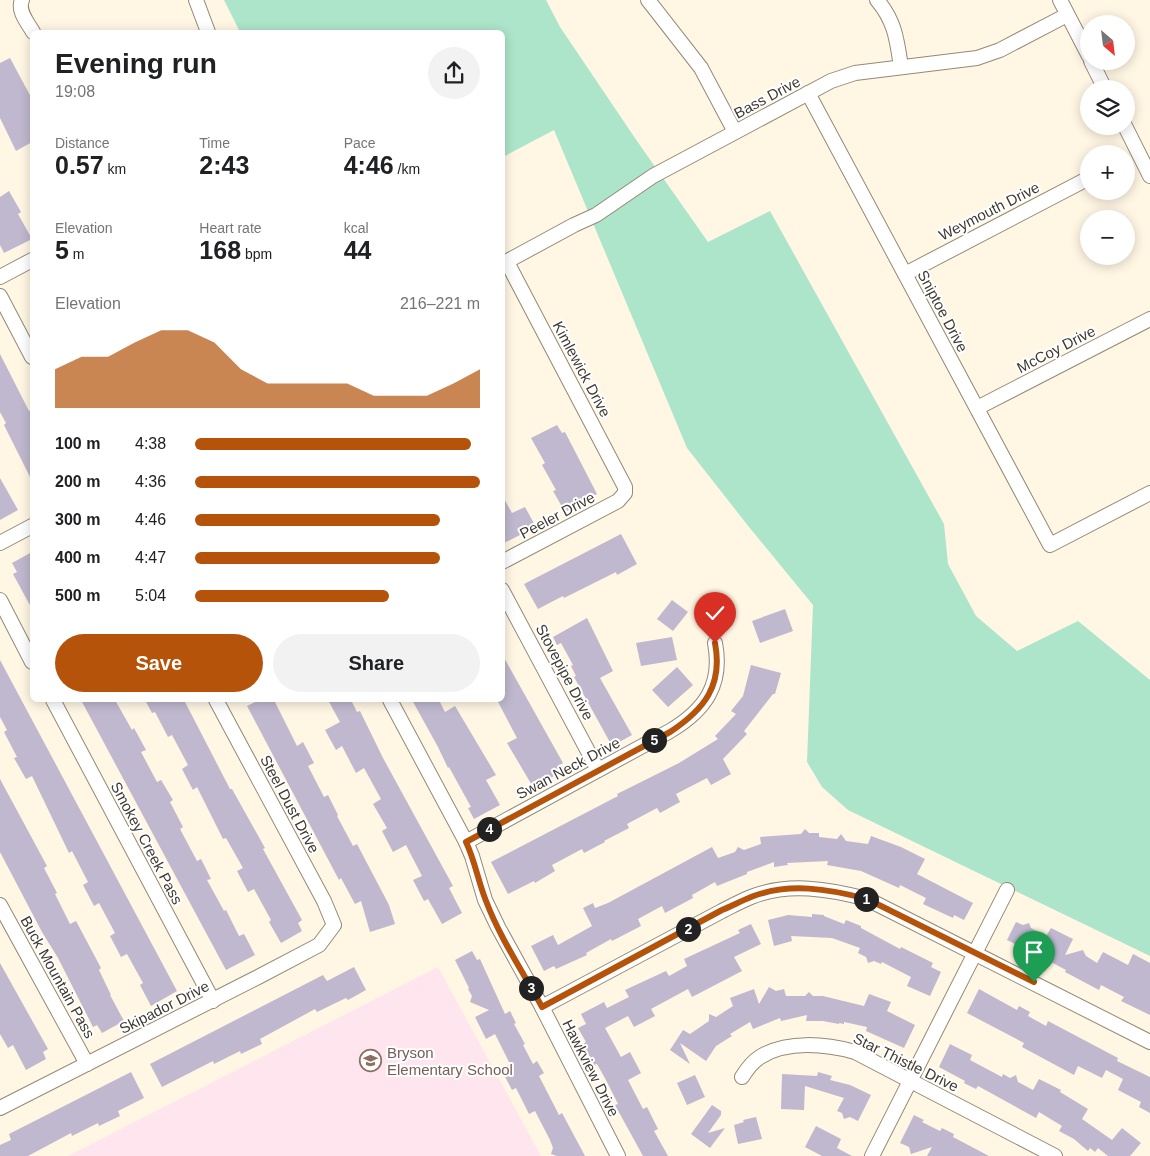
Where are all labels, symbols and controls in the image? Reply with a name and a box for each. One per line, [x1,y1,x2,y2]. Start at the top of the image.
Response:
north arrow [1080,15,1135,70]
map controls [1080,15,1135,265]
button: share [428,47,480,99]
text: Evening run [55,48,217,79]
street label: Bass Drive [731,72,803,122]
button: layers [1080,80,1135,135]
text: 19:08 [55,83,95,100]
text: Distance [55,135,109,151]
text: Time [199,135,230,151]
text: Pace [344,135,376,151]
button: + [1080,145,1135,200]
text: 0.57 [55,151,104,179]
text: 2:43 [199,151,249,179]
text: 4:46 [344,151,394,179]
text: km [104,161,126,177]
text: /km [394,161,420,177]
street label: Weymouth Drive [936,178,1042,244]
button: − [1080,210,1135,265]
text: Elevation [55,220,113,236]
text: Heart rate [199,220,262,236]
text: kcal [344,220,369,236]
text: 5 [55,236,69,264]
text: 168 [199,236,241,264]
text: 44 [344,236,371,264]
text: m [69,246,84,262]
text: bpm [241,246,272,262]
street label: Sniptoe Drive [914,267,972,355]
text: Elevation [55,295,121,312]
text: 216–221 m [400,295,480,312]
street label: Kimlewick Drive [550,318,614,420]
street label: McCoy Drive [1014,322,1098,376]
text: 100 m [55,435,100,452]
text: 4:38 [135,435,166,452]
text: 200 m [55,473,100,490]
text: 4:36 [135,473,166,490]
street label: Peeler Drive [517,488,597,542]
text: 300 m [55,511,100,528]
text: 4:46 [135,511,166,528]
text: 400 m [55,549,100,566]
text: 4:47 [135,549,166,566]
text: 500 m [55,587,100,604]
text: 5:04 [135,587,166,604]
pin [694,592,736,643]
icon: check [701,599,729,627]
street label: Stovepipe Drive [533,621,597,723]
button: Save [55,634,263,692]
button: Share [273,634,480,692]
pin: 5 [642,728,666,752]
text: 5 [651,732,658,748]
street label: Swan Neck Drive [513,733,623,803]
street label: Steel Dust Drive [257,752,323,856]
street label: Smokey Creek Pass [108,779,186,907]
pin: 4 [476,816,502,842]
text: 4 [486,821,493,837]
pin: 1 [854,886,878,912]
text: 1 [863,891,870,907]
street label: Buck Mountain Pass [17,913,99,1041]
pin: 2 [676,916,700,942]
text: 2 [685,921,692,937]
pin [1013,931,1055,982]
icon: arrive [1020,938,1048,966]
pin: 3 [518,976,544,1000]
street label: Skipador Drive [116,977,212,1037]
text: 3 [528,980,535,996]
street label: Hawkview Drive [559,1017,623,1119]
street label: Star Thistle Drive [851,1029,961,1095]
place label: Bryson Elementary School [387,1044,513,1078]
school or university icon: Bryson Elementary School [359,1049,383,1073]

